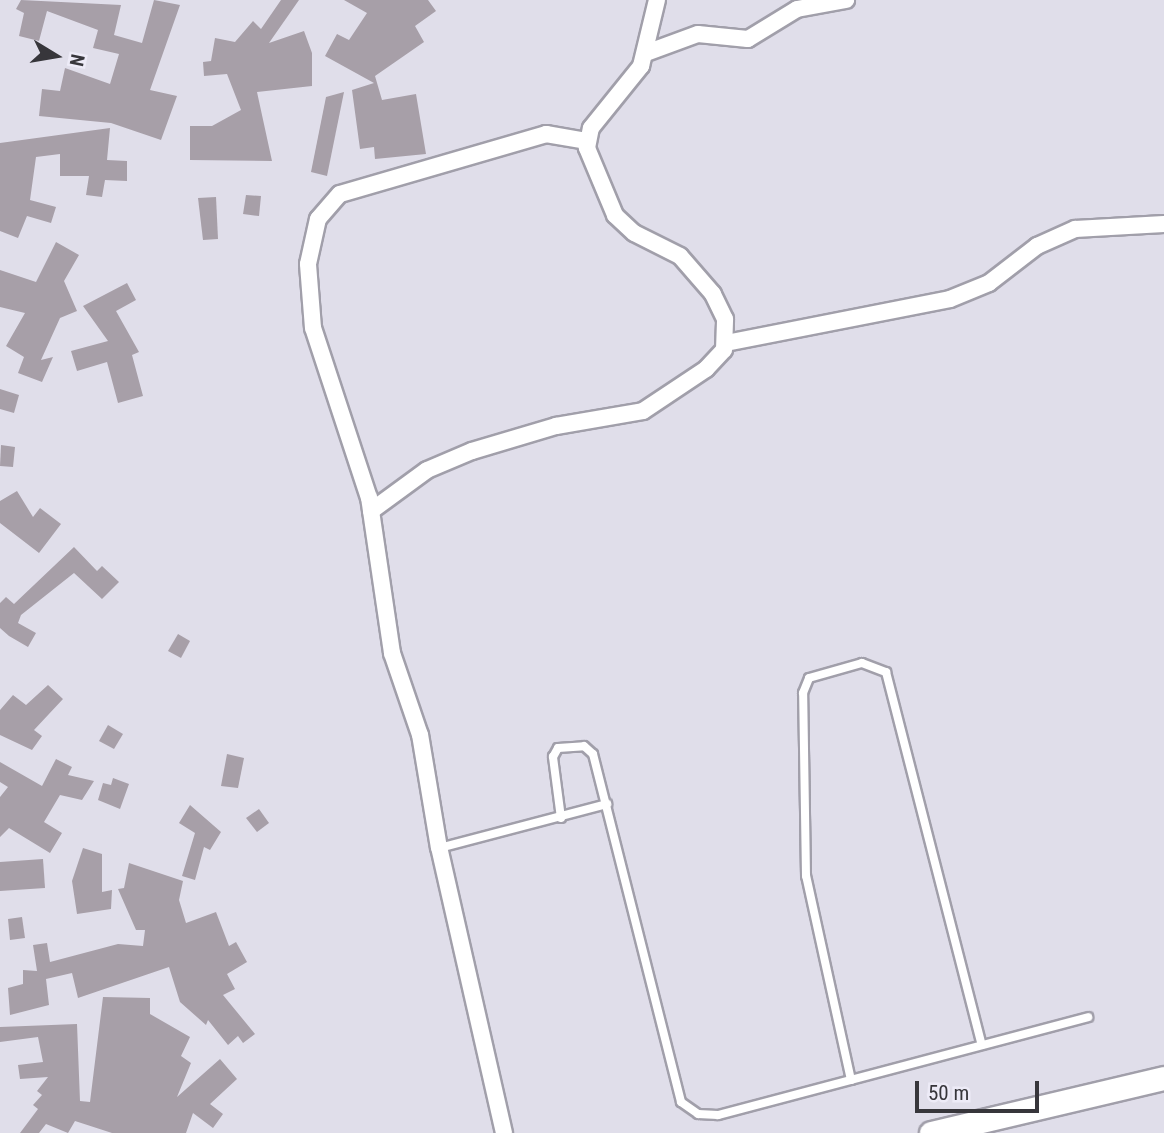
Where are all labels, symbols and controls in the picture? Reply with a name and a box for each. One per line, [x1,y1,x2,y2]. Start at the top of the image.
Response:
north arrow [21,21,91,91]
text: N [65,52,90,68]
scale bar [919,1066,1043,1110]
text: 50 m [928,1081,969,1105]

